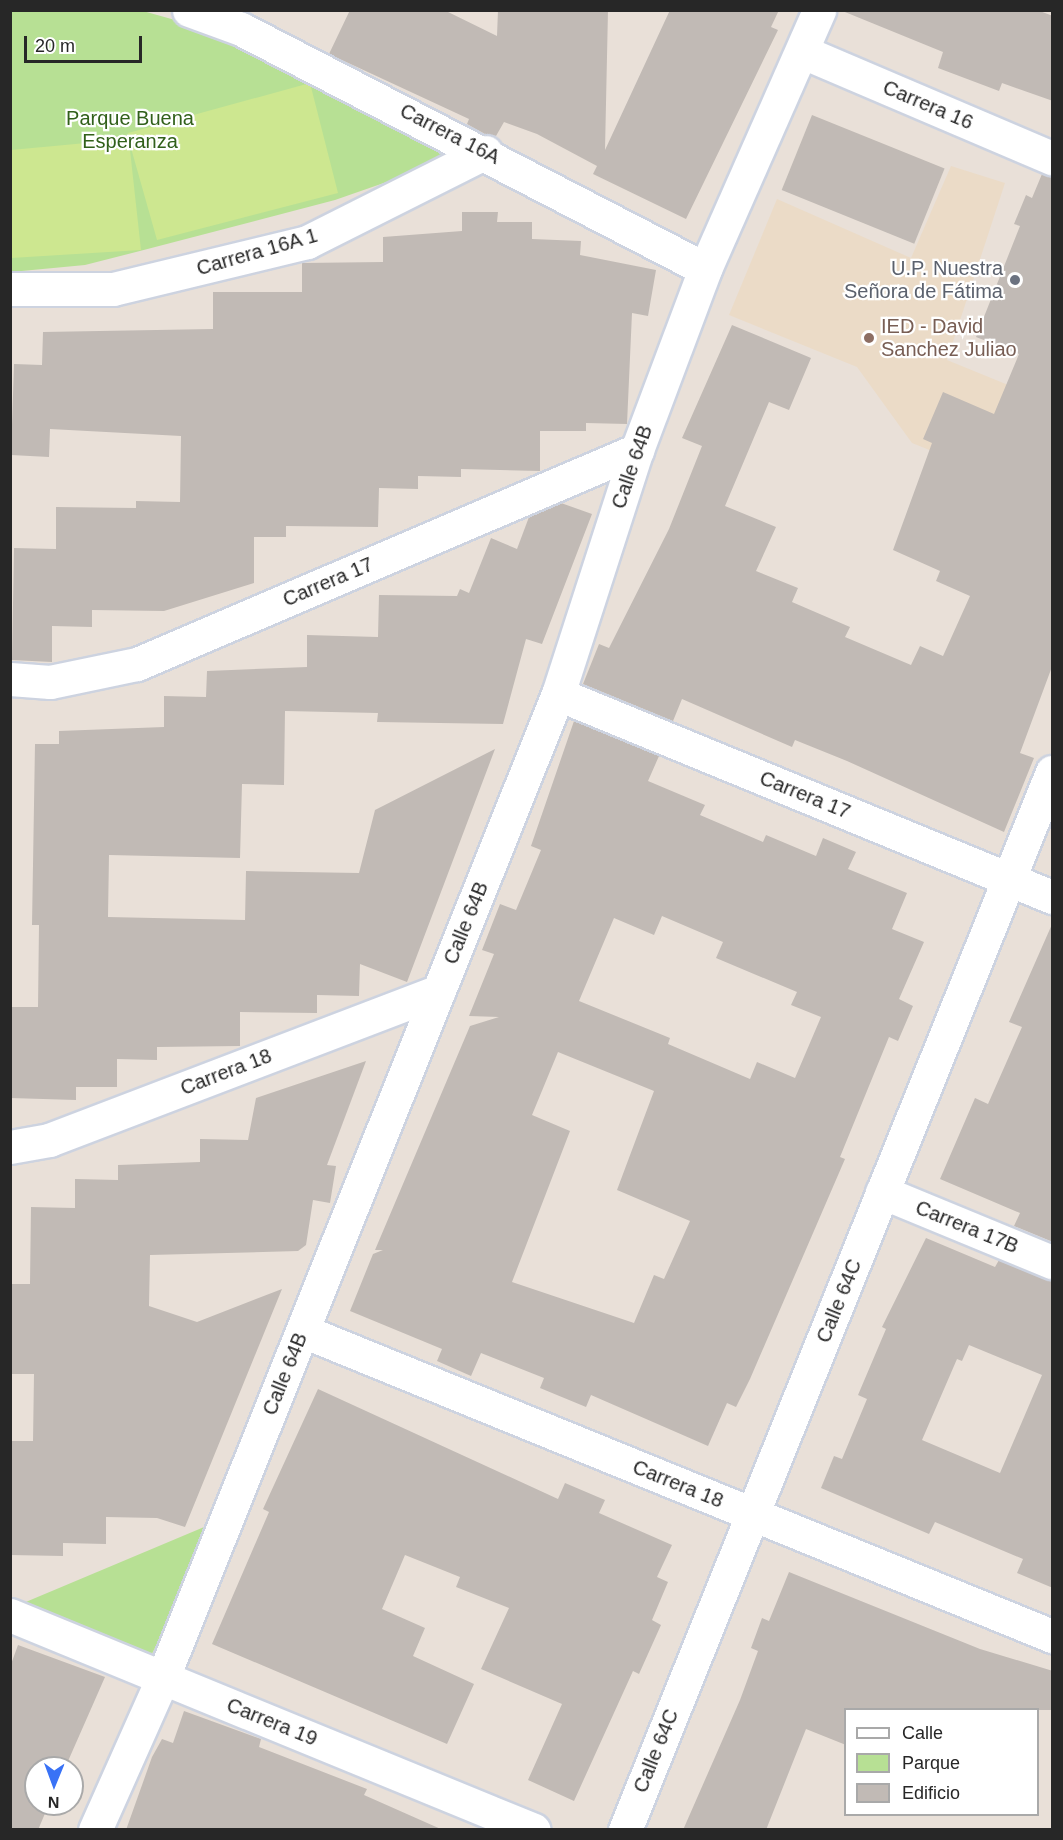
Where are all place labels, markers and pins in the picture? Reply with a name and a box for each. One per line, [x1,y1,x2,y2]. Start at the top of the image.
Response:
place label: U.P. Nuestra Señora de Fátima [844,256,1003,303]
marker: U.P. Nuestra Señora de Fátima [1008,273,1022,287]
place label: IED - David Sanchez Juliao [881,314,1017,361]
marker: IED - David Sanchez Juliao [862,331,876,345]

